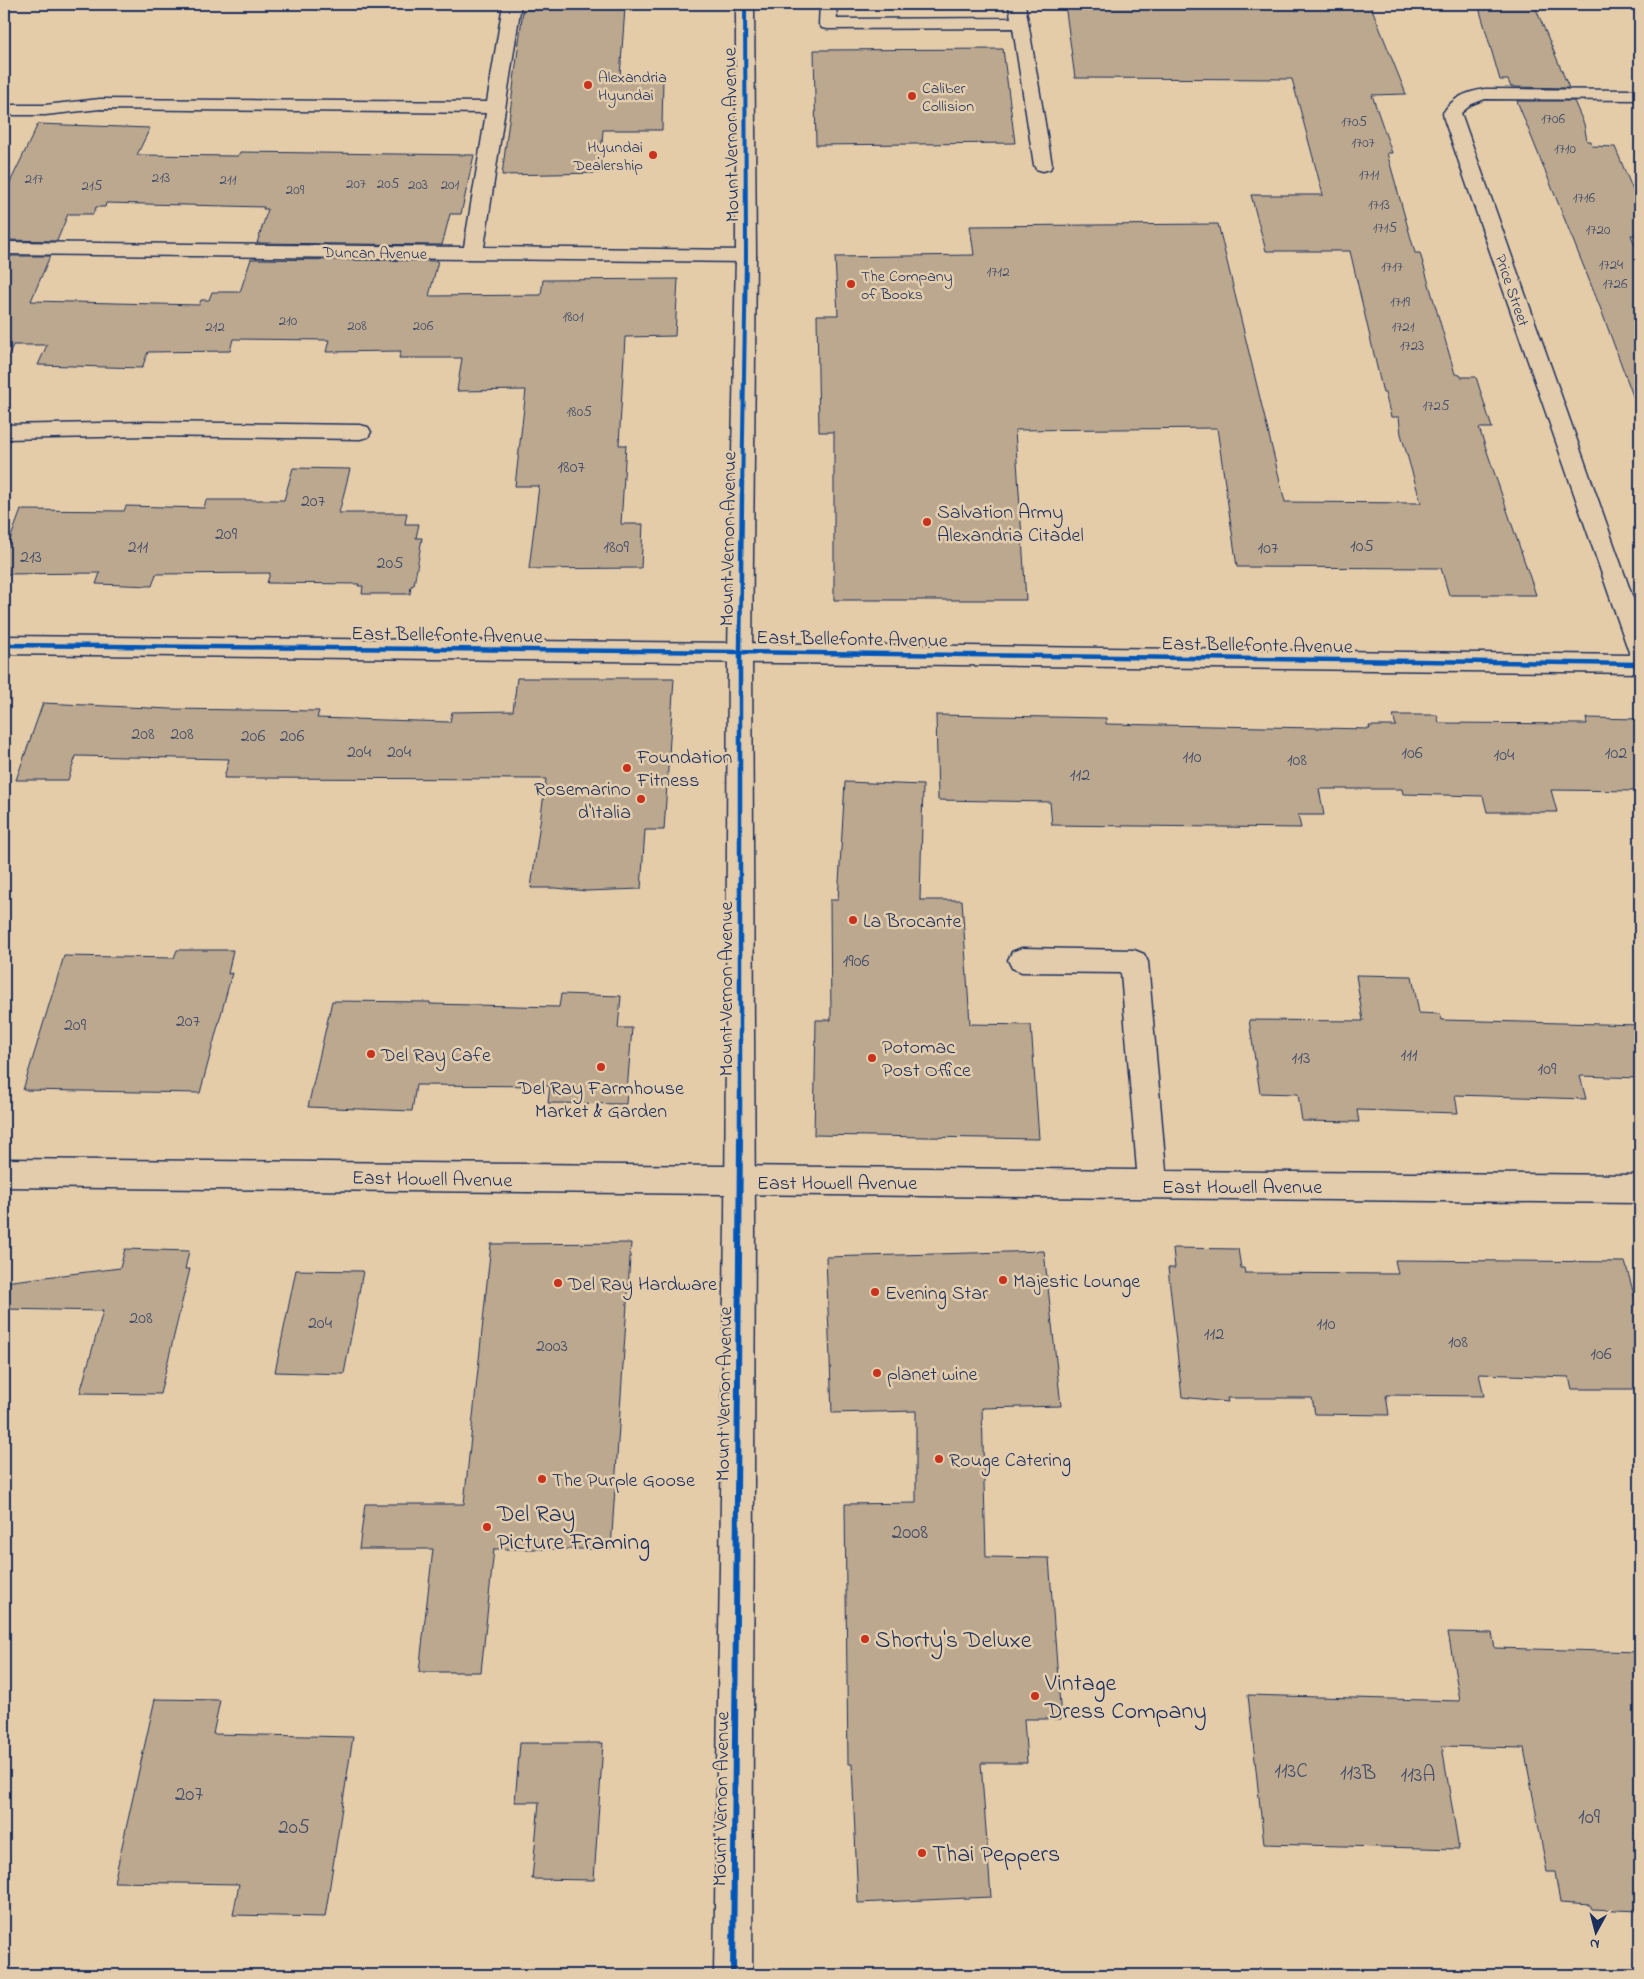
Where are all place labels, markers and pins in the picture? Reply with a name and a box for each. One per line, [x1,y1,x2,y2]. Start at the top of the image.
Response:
place label: Alexandria Hyundai [598,66,667,108]
place label: Caliber Collision [922,77,974,119]
marker: Alexandria Hyundai [582,79,594,91]
marker: Caliber Collision [906,90,918,102]
place label: Hyundai Dealership [572,136,643,178]
marker: Hyundai Dealership [647,149,659,161]
place label: The Company of Books [861,265,953,307]
marker: The Company of Books [845,278,857,290]
place label: Salvation Army Alexandria Citadel [937,499,1084,551]
marker: Salvation Army Alexandria Citadel [921,516,933,528]
place label: Foundation Fitness [636,744,733,796]
marker: Foundation Fitness [621,762,633,774]
place label: Rosemarino d'Italia [534,776,631,828]
marker: Rosemarino d'Italia [635,793,647,805]
place label: La Brocante [863,908,962,937]
marker: La Brocante [847,914,859,926]
place label: Potomac Post Office [882,1034,971,1086]
place label: Del Ray Cafe [380,1042,491,1071]
marker: Del Ray Cafe [365,1048,377,1060]
marker: Potomac Post Office [866,1052,878,1064]
marker: Del Ray Farmhouse Market & Garden [595,1061,607,1073]
place label: Del Ray Farmhouse Market & Garden [517,1075,684,1127]
place label: Majestic Lounge [1013,1268,1140,1298]
place label: Del Ray Hardware [567,1271,717,1300]
marker: Majestic Lounge [997,1274,1009,1286]
marker: Del Ray Hardware [552,1277,564,1289]
place label: Evening Star [885,1280,989,1310]
marker: Evening Star [869,1286,881,1298]
place label: planet wine [887,1361,978,1390]
marker: planet wine [871,1367,883,1379]
place label: Rouge Catering [949,1447,1071,1477]
marker: Rouge Catering [933,1453,945,1465]
place label: The Purple Goose [552,1467,695,1496]
marker: The Purple Goose [536,1473,548,1485]
place label: Del Ray Picture Framing [496,1498,650,1561]
marker: Del Ray Picture Framing [481,1521,493,1533]
place label: Shorty's Deluxe [875,1624,1032,1660]
marker: Shorty's Deluxe [859,1633,871,1645]
place label: Vintage Dress Company [1044,1667,1207,1731]
marker: Vintage Dress Company [1029,1690,1041,1702]
place label: Thai Peppers [932,1838,1060,1873]
marker: Thai Peppers [916,1847,928,1859]

